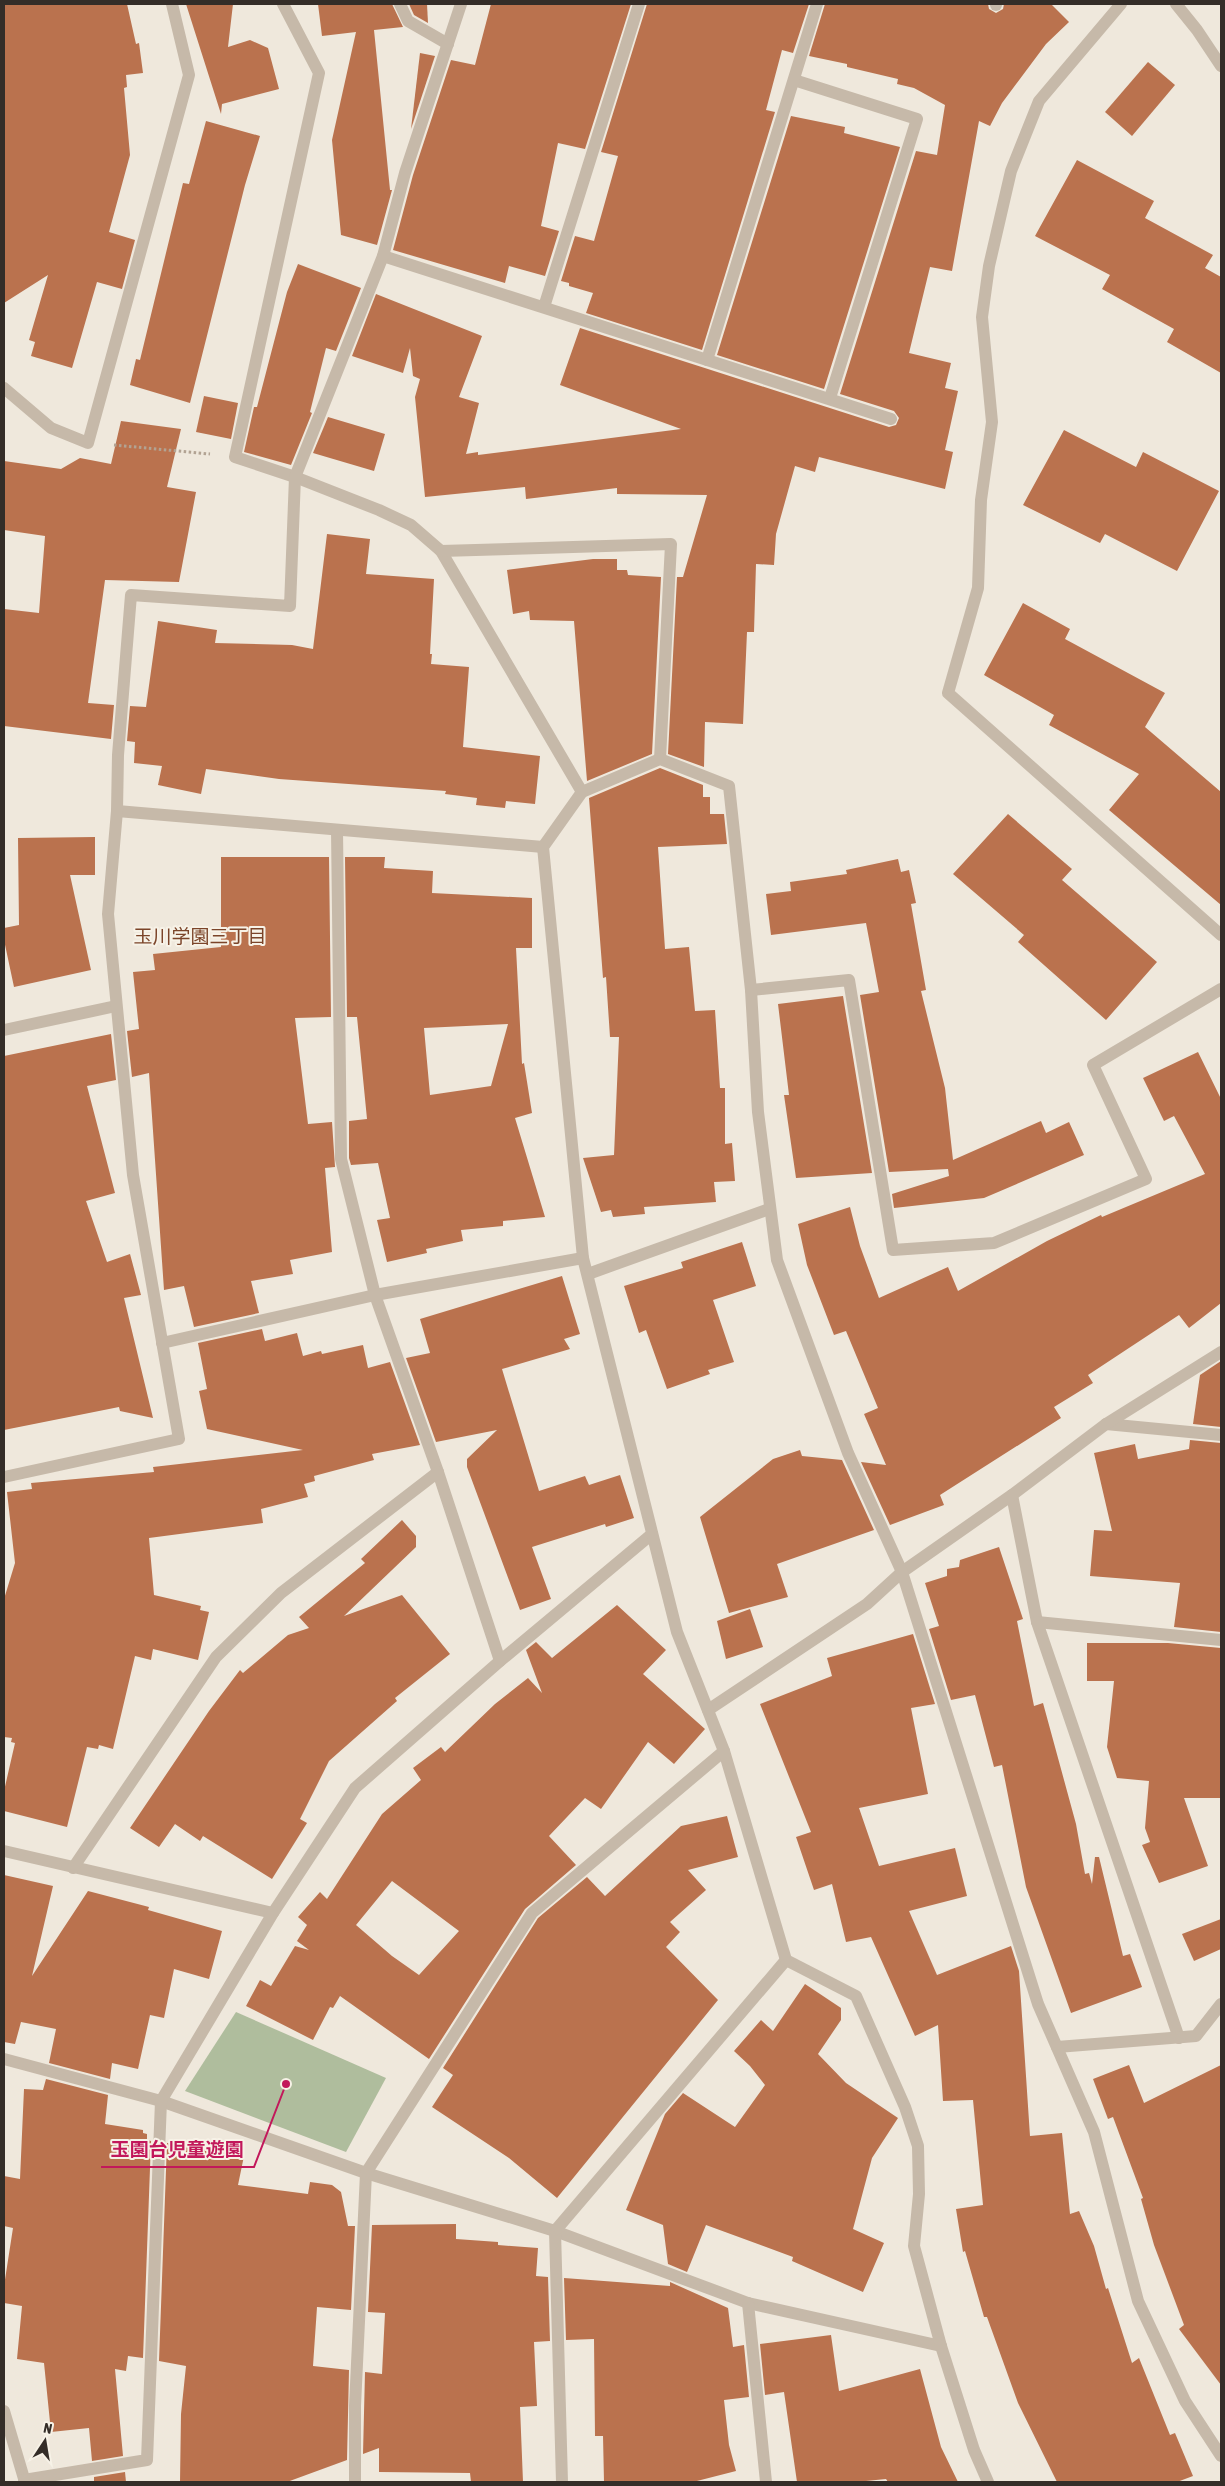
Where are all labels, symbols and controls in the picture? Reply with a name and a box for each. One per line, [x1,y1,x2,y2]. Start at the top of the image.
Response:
district label: 玉川学園三丁目 [133,925,267,947]
callout: 玉園台児童遊園 [101,2133,254,2167]
text: 玉園台児童遊園 [110,2138,244,2160]
north arrow [20,2416,70,2466]
text: N [42,2420,53,2437]

